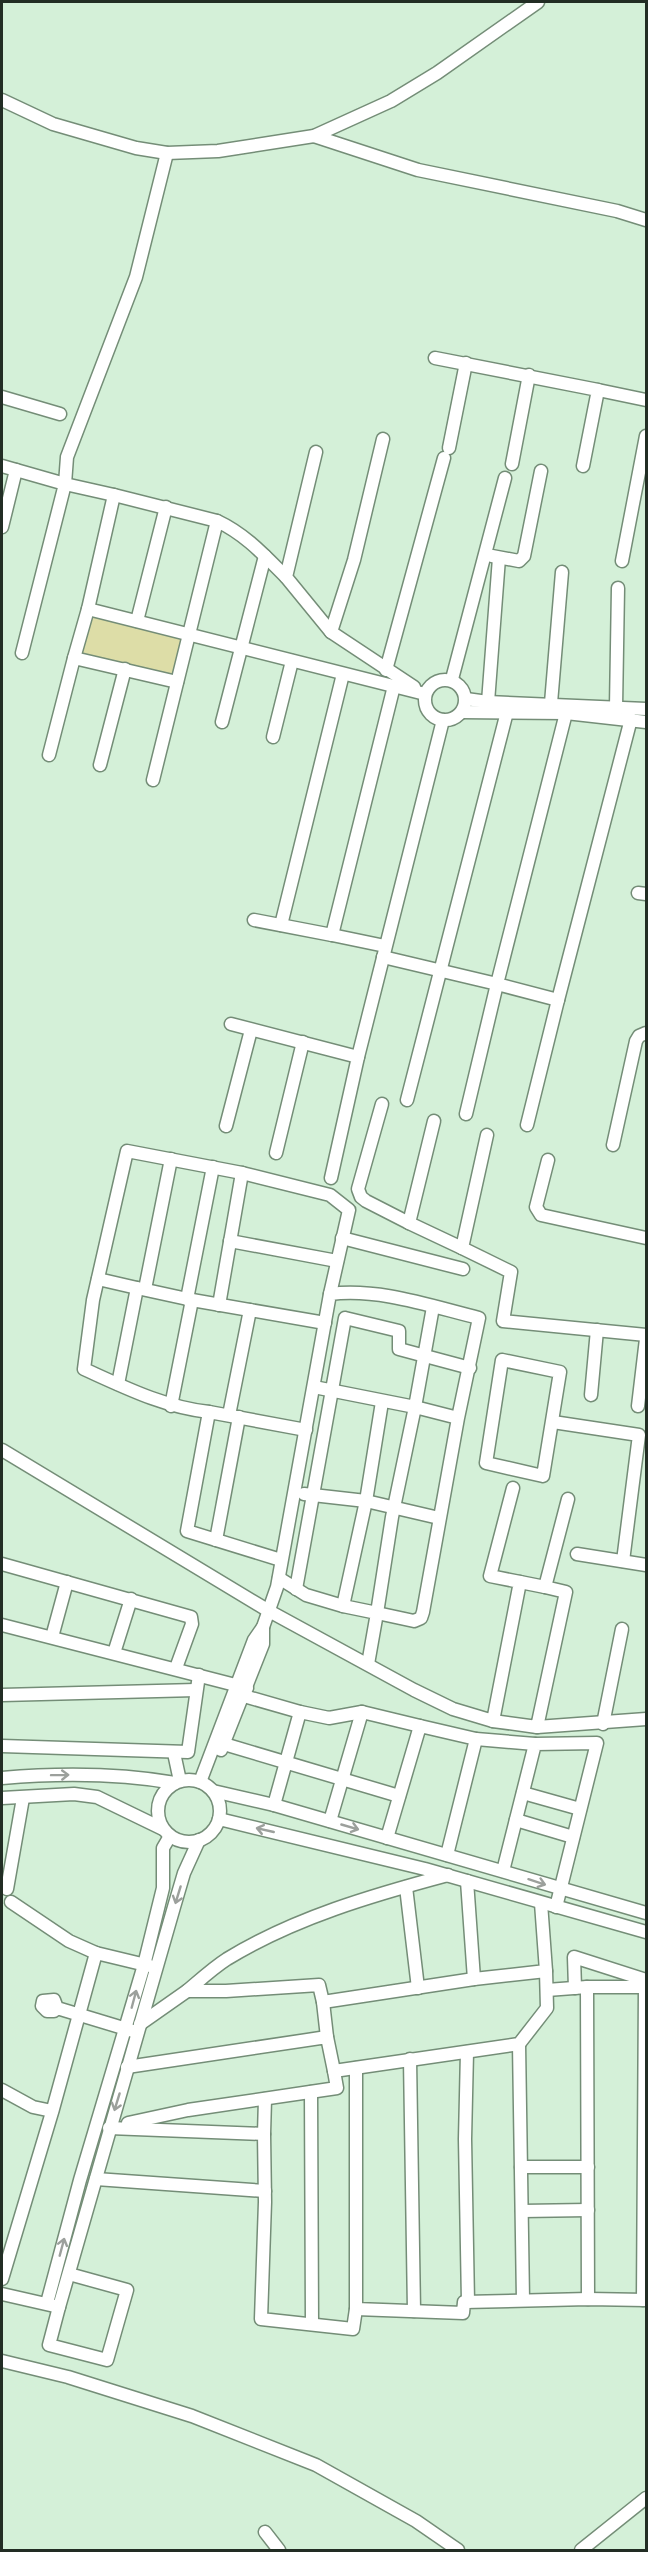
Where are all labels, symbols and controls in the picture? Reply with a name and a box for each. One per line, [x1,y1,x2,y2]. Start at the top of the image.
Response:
one-way arrow [49,1769,69,1781]
one-way arrow [341,1822,360,1833]
one-way arrow [256,1824,275,1836]
one-way arrow [527,1877,546,1888]
one-way arrow [171,1885,182,1904]
one-way arrow [129,1990,140,2009]
one-way arrow [111,2092,122,2111]
one-way arrow [57,2238,68,2257]

